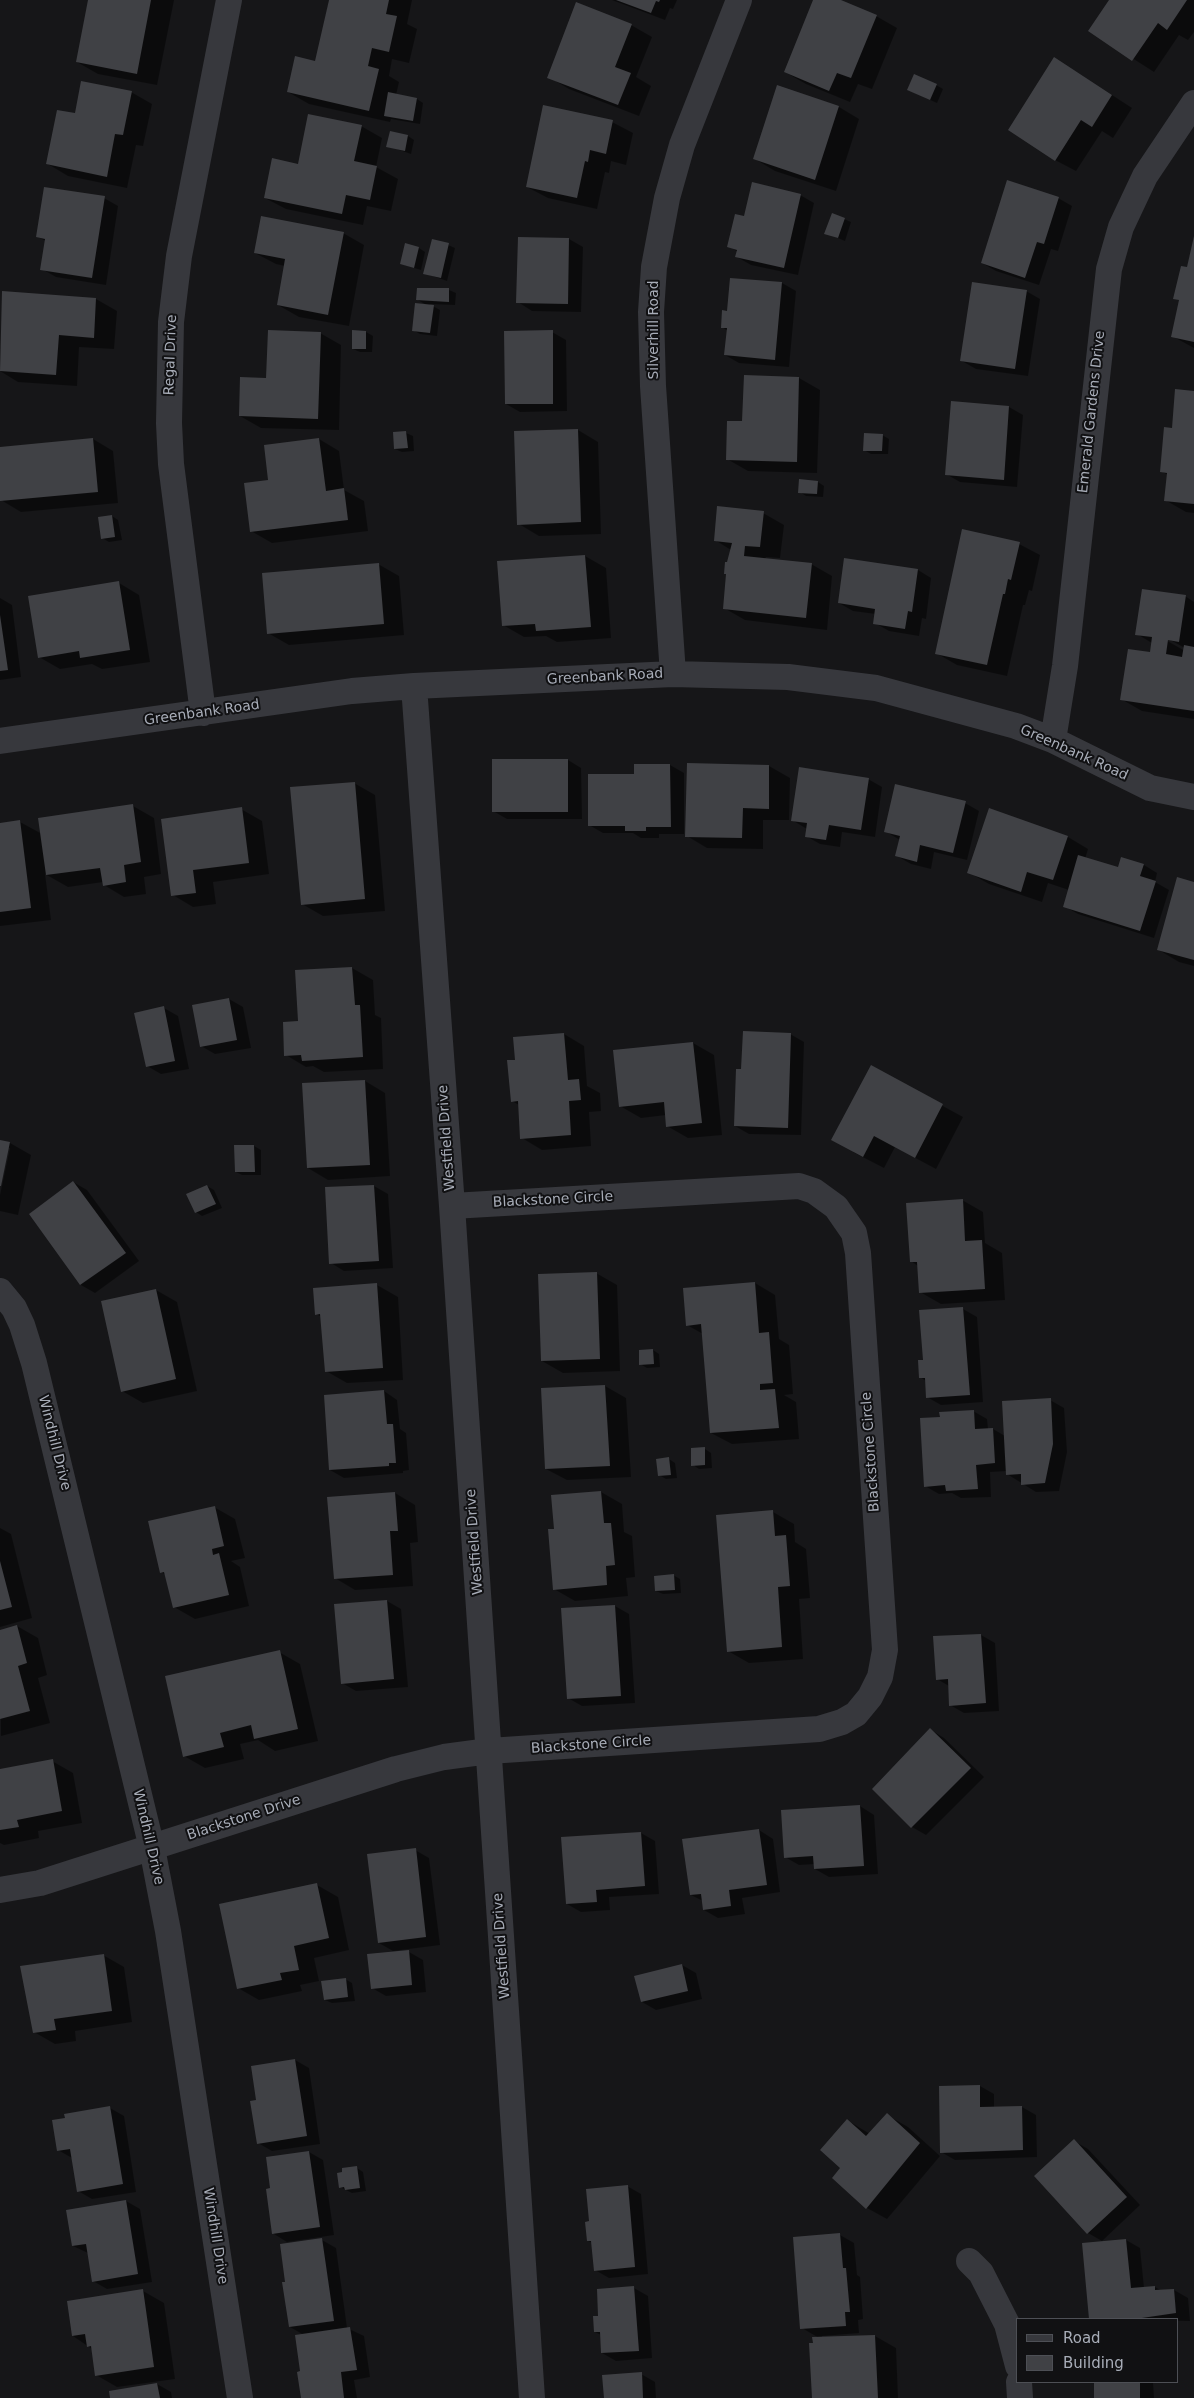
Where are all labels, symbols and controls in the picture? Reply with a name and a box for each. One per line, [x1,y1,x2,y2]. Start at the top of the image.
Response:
street label: Silverhill Road [646,280,662,380]
street label: Regal Drive [161,314,181,396]
street label: Emerald Gardens Drive [1075,330,1109,494]
street label: Greenbank Road [546,666,664,688]
street label: Greenbank Road [143,697,261,729]
street label: Greenbank Road [1017,722,1131,784]
street label: Westfield Drive [435,1084,459,1192]
street label: Blackstone Circle [492,1188,614,1212]
street label: Blackstone Circle [858,1391,884,1513]
street label: Windhill Drive [34,1394,74,1492]
street label: Westfield Drive [463,1488,487,1596]
street label: Blackstone Circle [530,1732,652,1758]
street label: Windhill Drive [129,1788,167,1886]
street label: Blackstone Drive [185,1792,303,1844]
street label: Westfield Drive [490,1892,514,2000]
street label: Windhill Drive [199,2187,231,2285]
legend [1016,2318,1179,2383]
text: Road [1063,2329,1101,2347]
text: Building [1063,2354,1124,2372]

